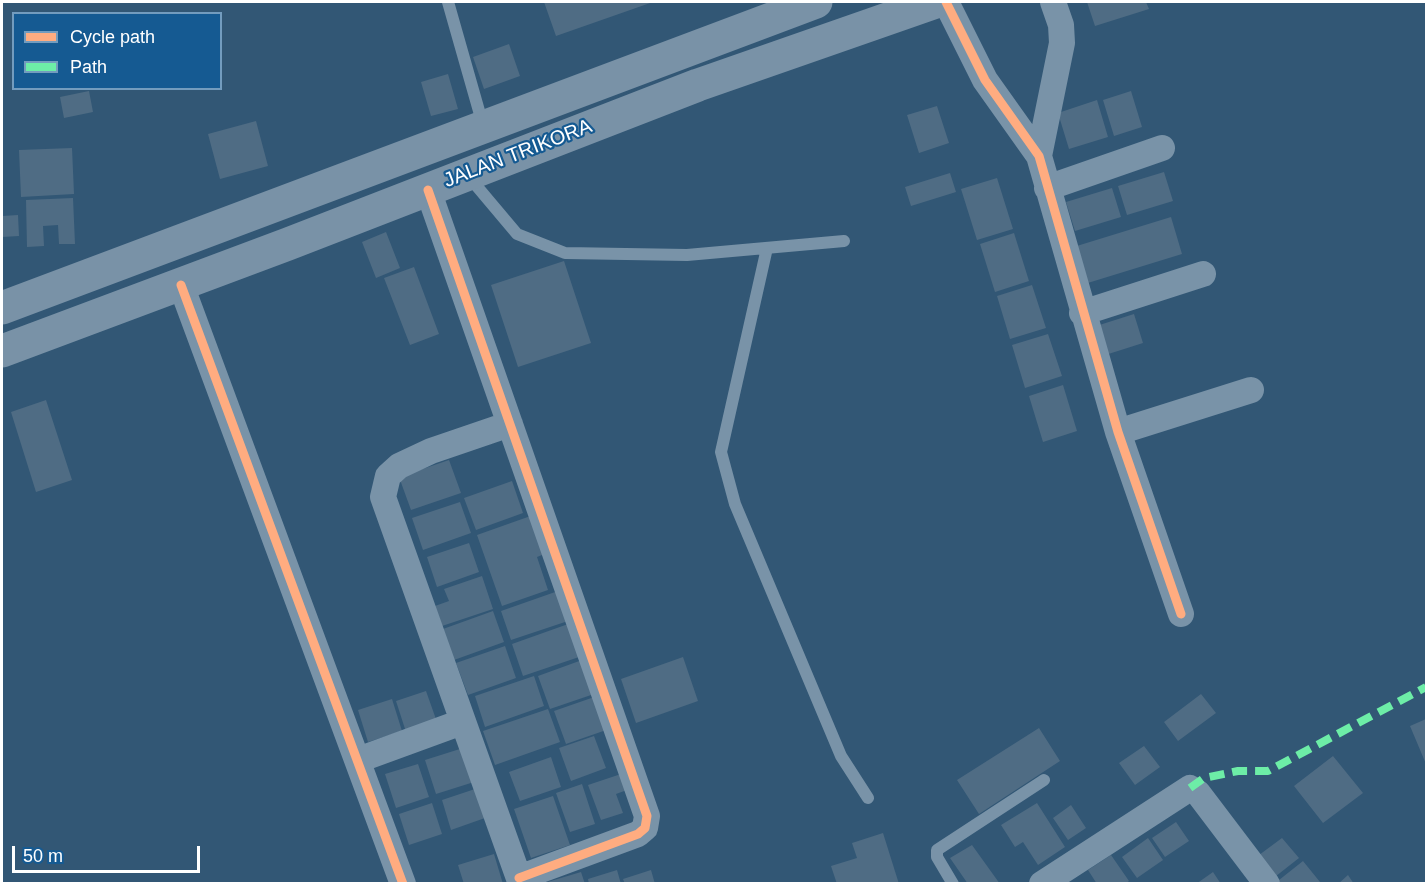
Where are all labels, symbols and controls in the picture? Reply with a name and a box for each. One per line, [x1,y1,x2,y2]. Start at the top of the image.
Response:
legend [12,12,222,90]
text: Cycle path [70,27,155,47]
text: Path [70,57,107,77]
street label: JALAN TRIKORA [441,115,595,193]
scale bar [15,834,202,872]
text: 50 m [23,846,63,866]

